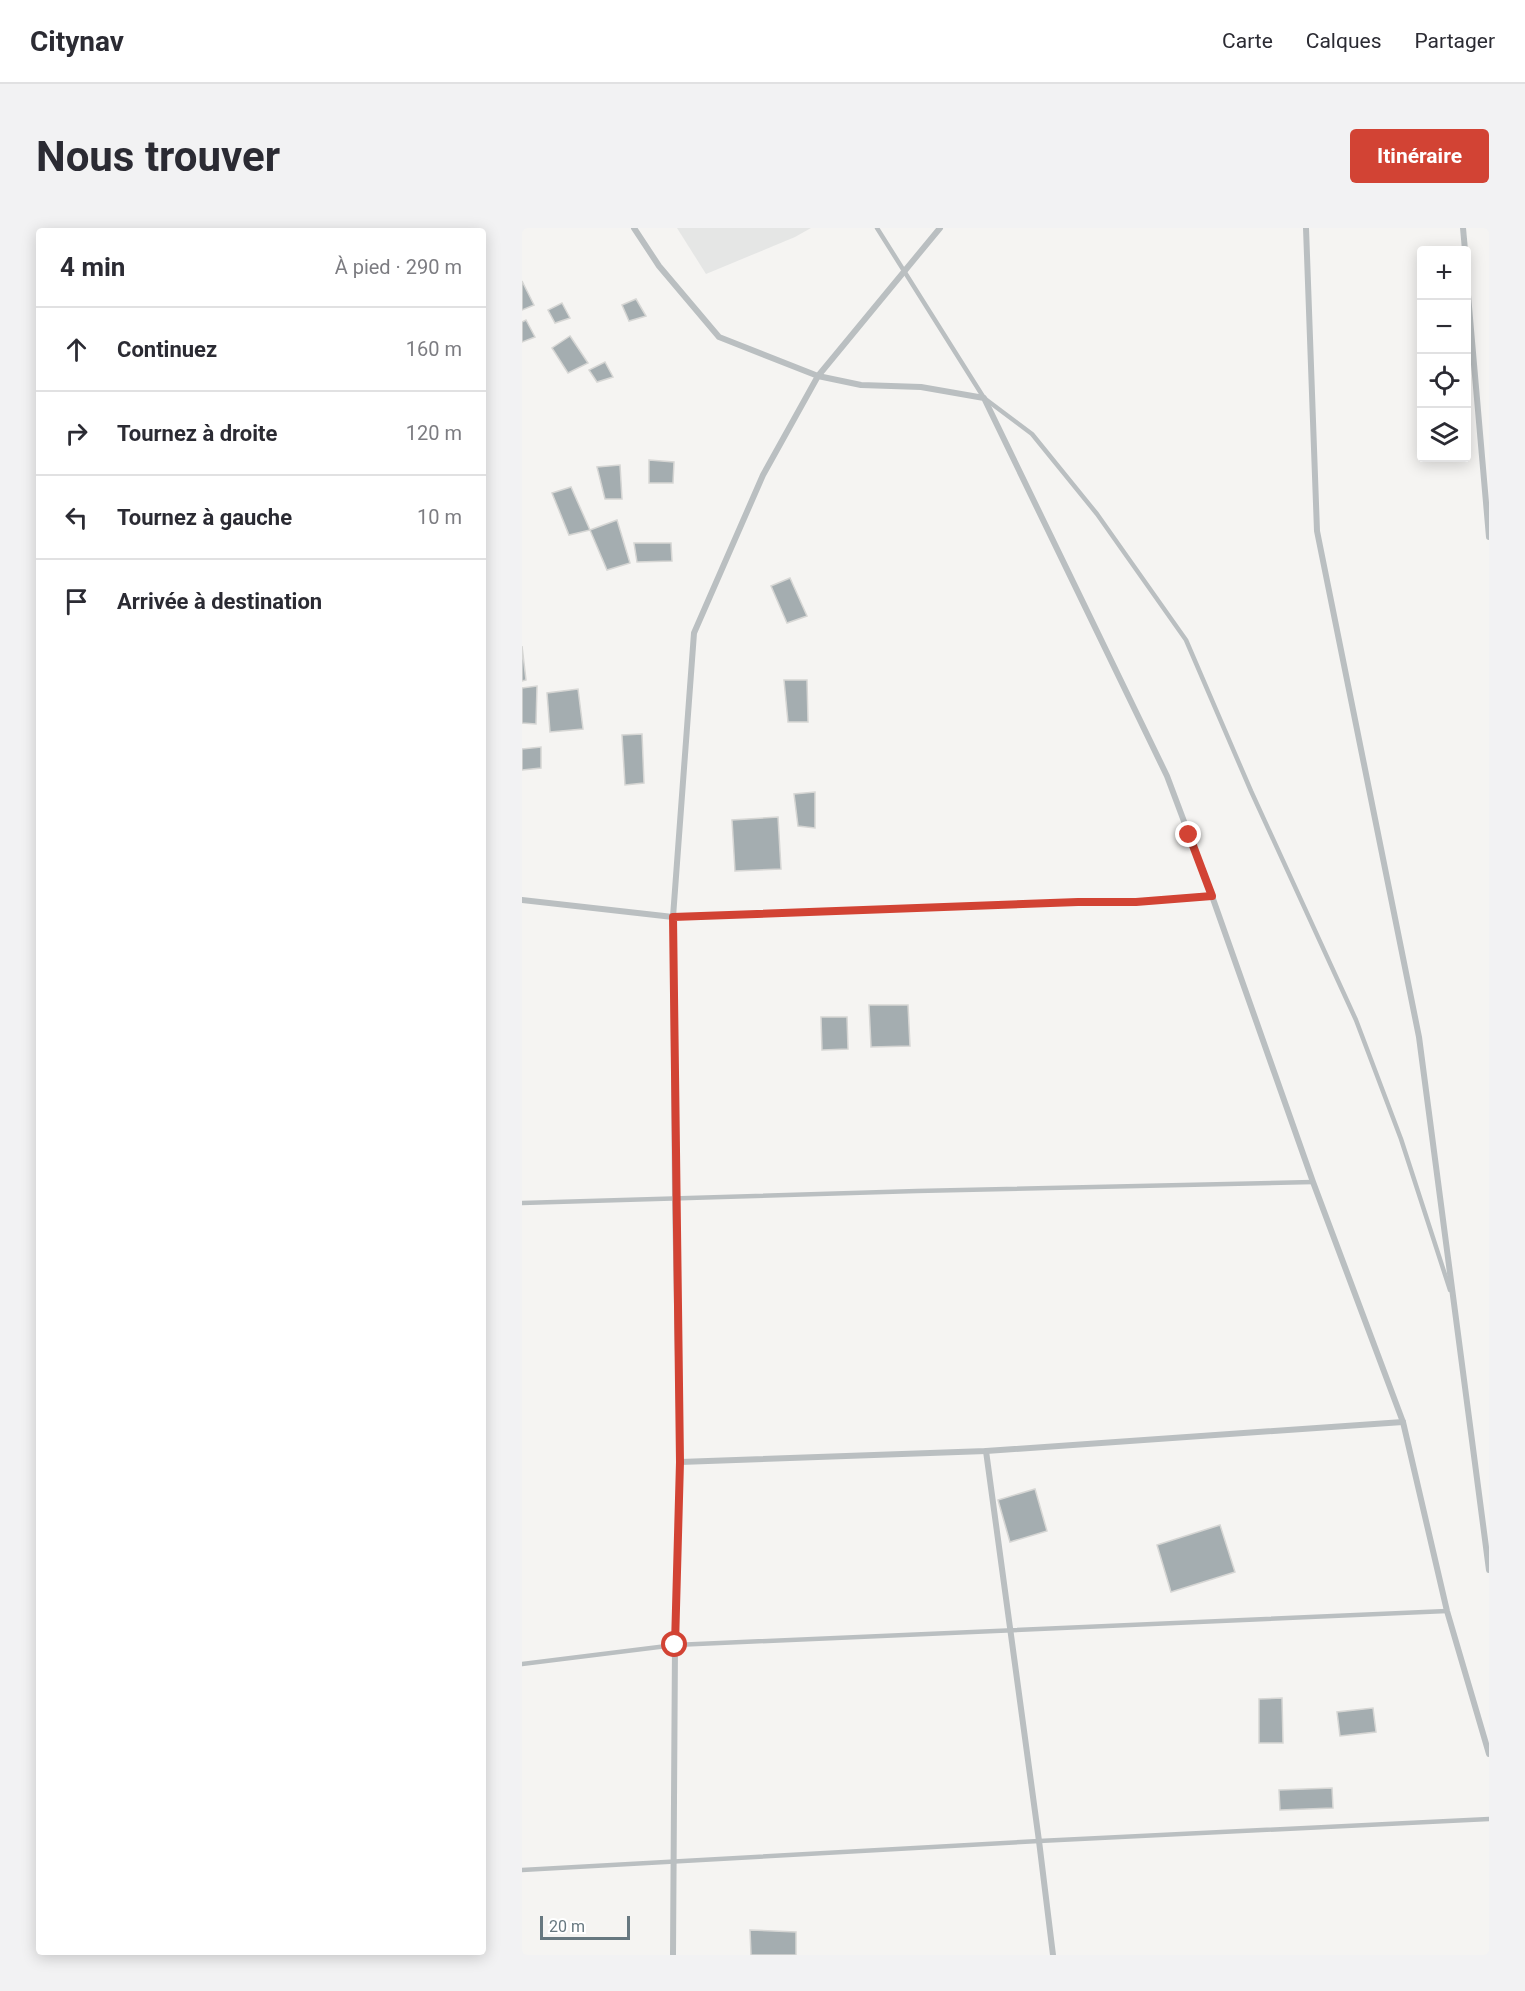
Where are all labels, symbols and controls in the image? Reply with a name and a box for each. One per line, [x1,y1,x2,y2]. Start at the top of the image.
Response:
text: Citynav [30,25,124,58]
text: Carte [1222,29,1273,53]
text: Calques [1306,29,1381,53]
text: Partager [1414,29,1495,53]
button: Itinéraire [1350,129,1489,183]
text: Nous trouver [36,132,280,181]
map controls [1417,246,1471,462]
button: + [1417,246,1471,300]
text: 4 min [60,252,125,282]
text: À pied · 290 m [335,255,462,279]
button: − [1417,300,1471,354]
icon: ahead [60,333,93,366]
text: Continuez [117,337,217,362]
text: 160 m [406,337,462,361]
button: locate [1417,354,1471,408]
button: layers [1417,408,1471,462]
icon: right [60,417,93,450]
text: Tournez à droite [117,421,277,446]
text: 120 m [406,421,462,445]
icon: left [60,501,93,534]
text: Tournez à gauche [117,505,292,530]
text: 10 m [417,505,462,529]
icon: arrive [60,585,93,618]
text: Arrivée à destination [117,589,322,614]
route end [1175,821,1201,847]
route start [661,1631,687,1657]
scale bar [540,1913,630,1940]
text: 20 m [549,1917,585,1936]

